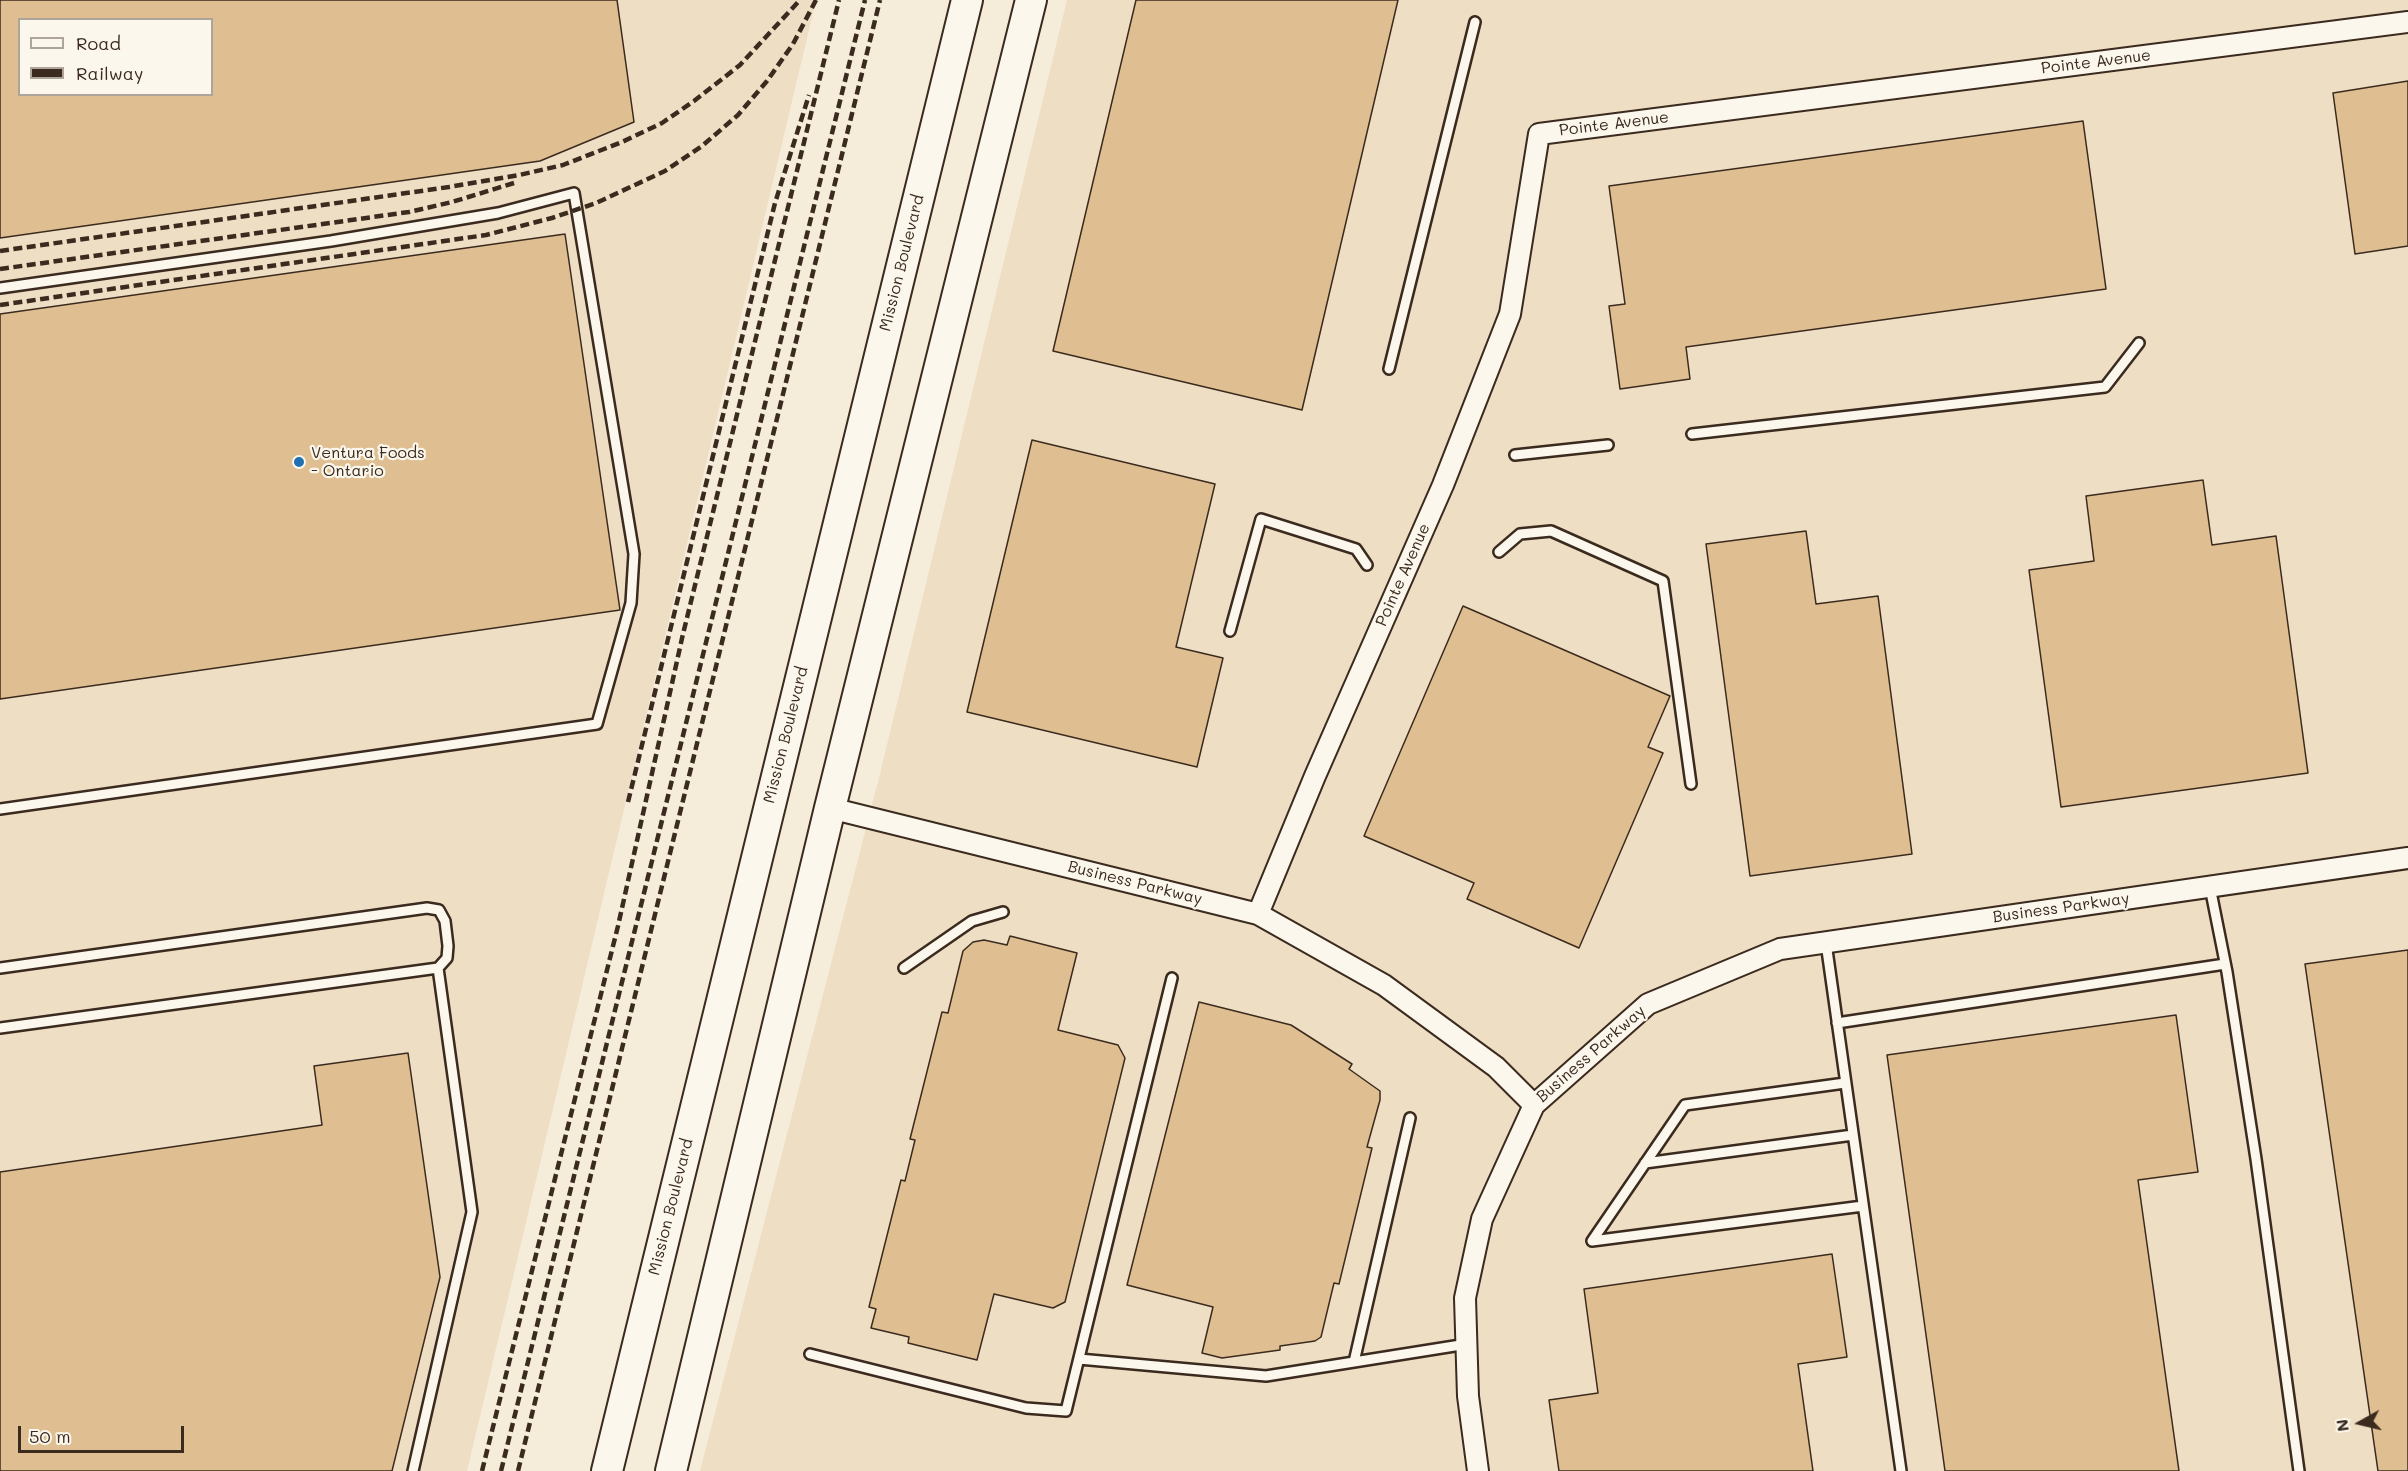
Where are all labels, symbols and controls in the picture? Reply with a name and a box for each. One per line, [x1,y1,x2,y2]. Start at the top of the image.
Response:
legend [18,18,213,96]
text: Road [76,31,121,55]
street label: Pointe Avenue [2040,46,2152,78]
text: Railway [76,61,143,85]
street label: Pointe Avenue [1558,108,1670,140]
street label: Mission Boulevard [876,193,928,333]
place label: Ventura Foods - Ontario [311,443,425,481]
marker: Ventura Foods - Ontario [292,455,306,469]
street label: Pointe Avenue [1372,521,1434,629]
street label: Mission Boulevard [760,665,812,805]
street label: Business Parkway [1066,857,1204,909]
street label: Business Parkway [1991,889,2131,927]
street label: Business Parkway [1533,1002,1649,1106]
street label: Mission Boulevard [645,1137,697,1277]
north arrow [2330,1393,2390,1453]
scale bar [21,1414,188,1452]
text: N [2330,1418,2353,1433]
text: 50 m [29,1424,71,1448]

